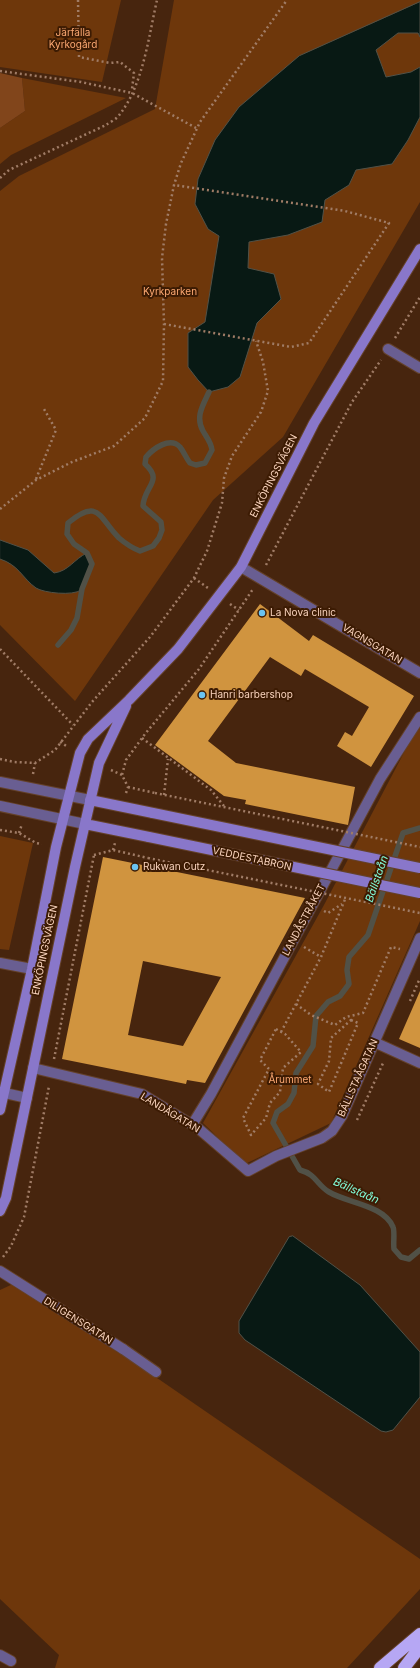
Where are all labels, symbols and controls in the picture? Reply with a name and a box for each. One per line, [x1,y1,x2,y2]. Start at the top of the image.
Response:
park label: Järfälla Kyrkogård [49,27,97,50]
park label: Kyrkparken [143,286,197,298]
street label: ENKÖPINGSVÄGEN [248,432,300,520]
place label: La Nova clinic [270,607,336,619]
marker: La Nova clinic [257,608,267,618]
street label: VAGNSGATAN [340,621,404,667]
place label: Hanri barbershop [210,689,293,701]
marker: Hanri barbershop [197,690,207,700]
street label: VEDDESTABRON [211,845,293,873]
water label: Bällstaån [363,854,391,904]
place label: Rukwan Cutz [143,861,205,873]
marker: Rukwan Cutz [130,862,140,872]
street label: LANDÅSTRÅKET [280,882,328,958]
street label: ENKÖPINGSVÄGEN [30,904,60,996]
street label: BÄLLSTAÅGATAN [335,1037,381,1119]
park label: Årummet [268,1074,312,1086]
street label: LANDÅGATAN [138,1091,202,1135]
water label: Bällstaån [331,1175,381,1207]
street label: DILIGENSGATAN [41,1295,115,1347]

